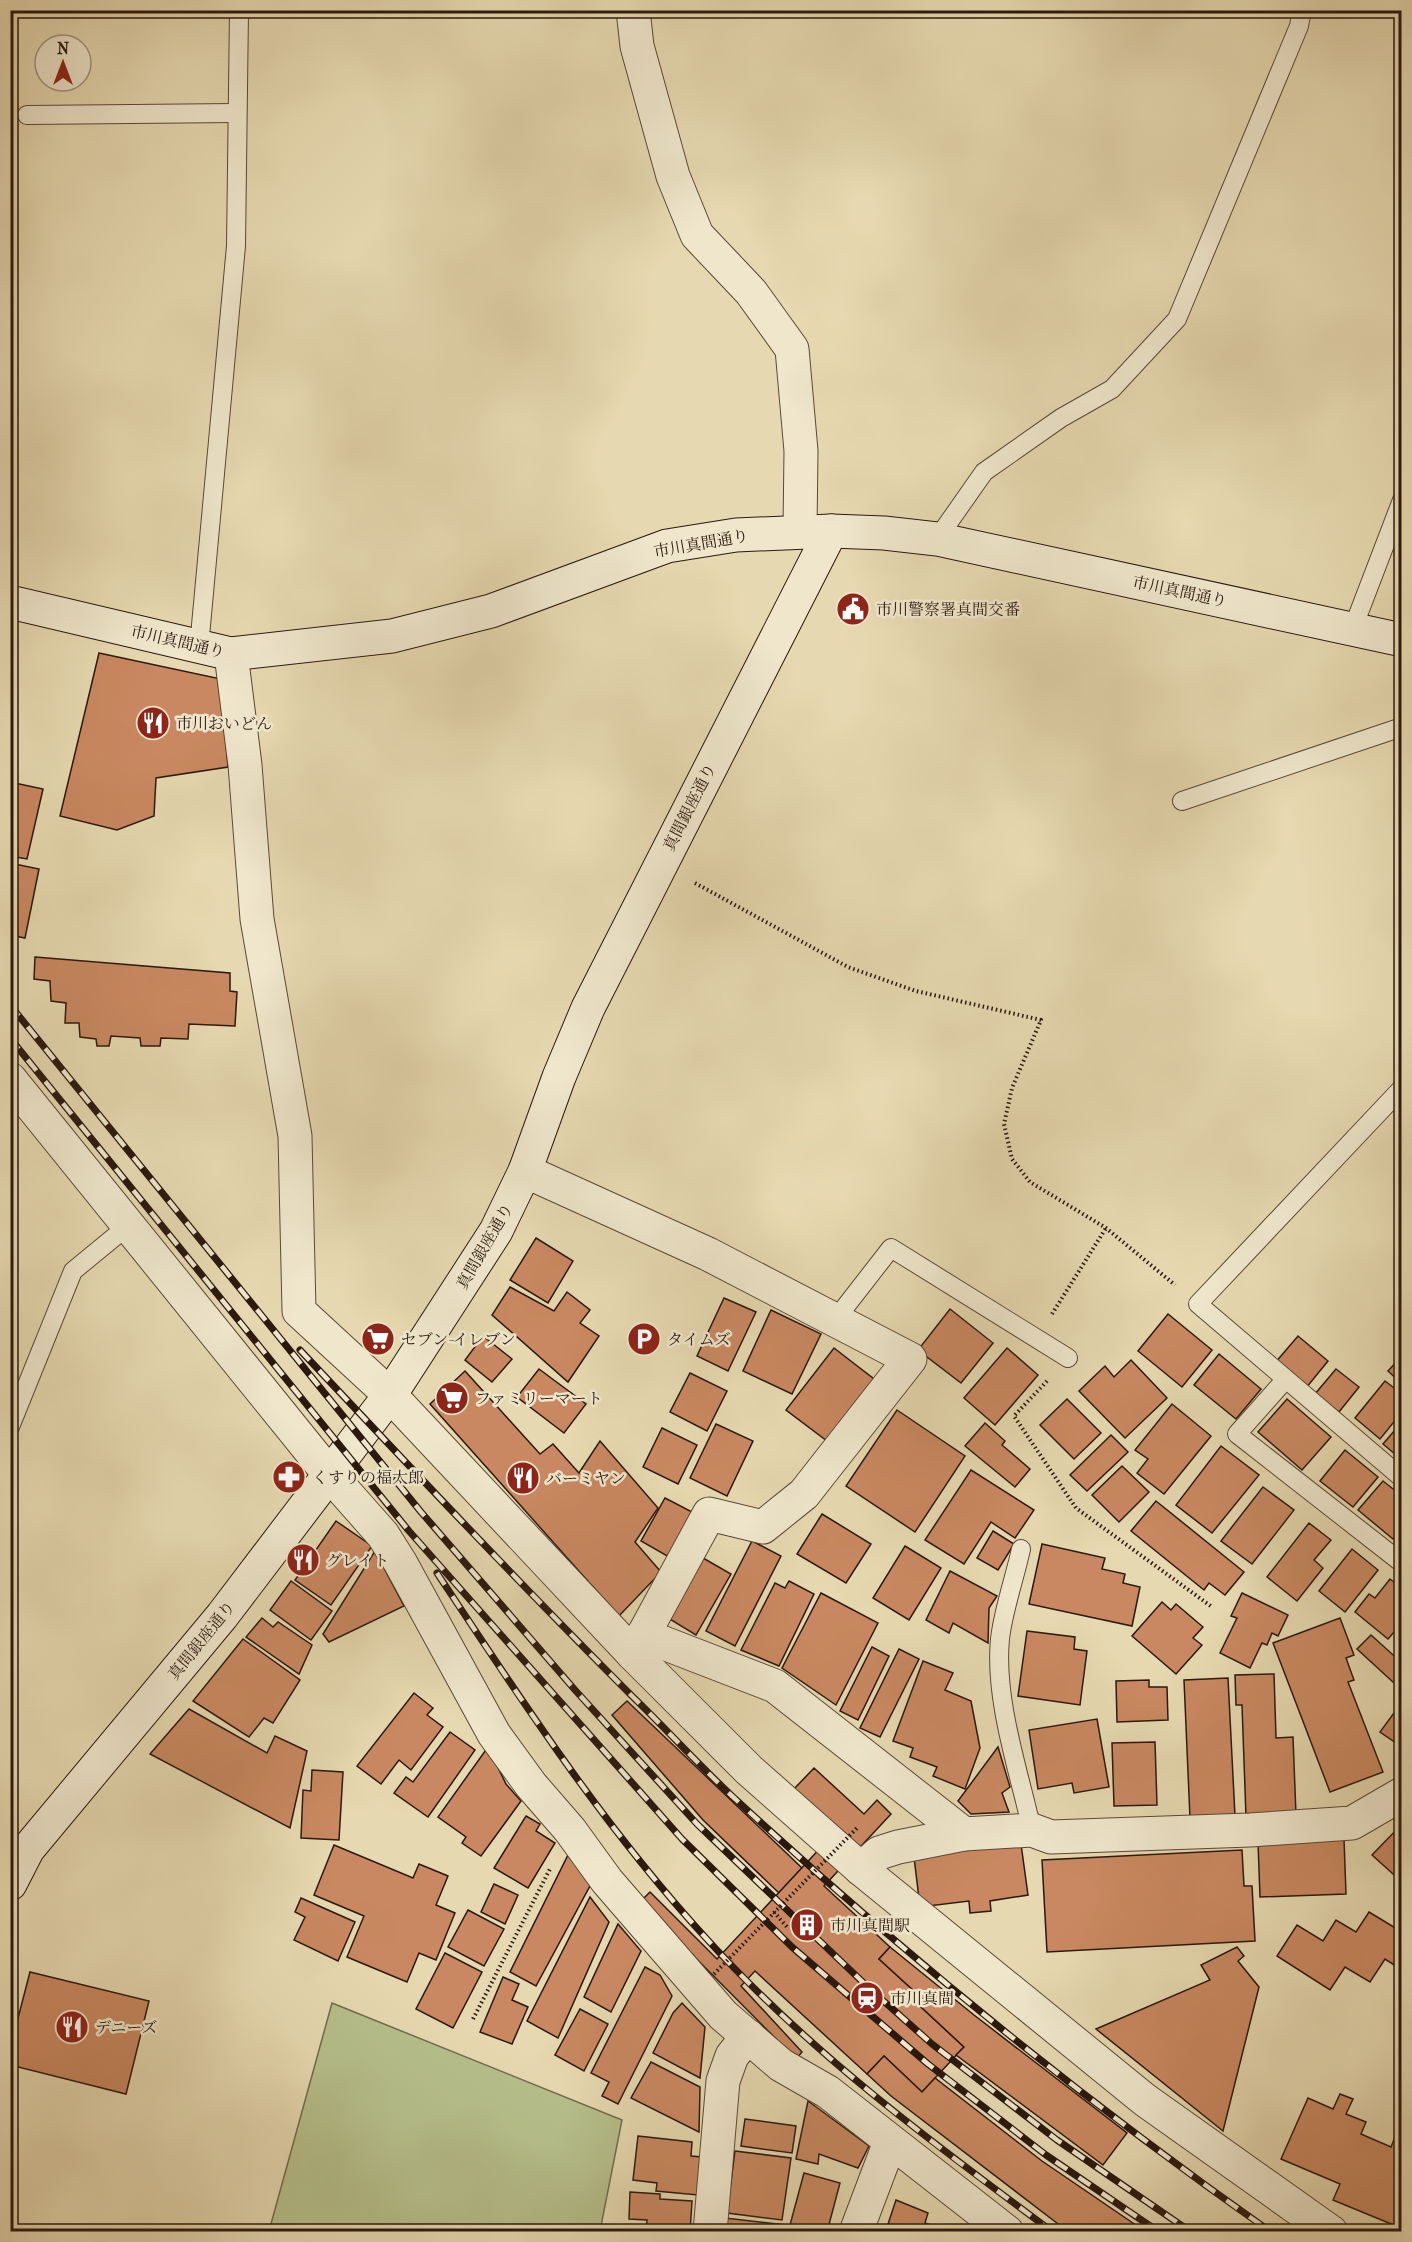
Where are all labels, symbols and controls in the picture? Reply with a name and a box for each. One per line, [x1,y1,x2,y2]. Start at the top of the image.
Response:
north arrow [33,33,93,93]
text: N [57,39,70,58]
street label: 市川真間通り [652,526,750,561]
street label: 市川真間通り [1131,572,1229,611]
public building icon: 市川警察署真間交番 [835,591,871,627]
place label: 市川警察署真間交番 [876,600,1020,619]
street label: 市川真間通り [129,621,227,662]
restaurant icon: 市川おいどん [135,705,171,741]
place label: 市川おいどん [176,714,272,733]
street label: 真間銀座通り [659,760,720,854]
street label: 真間銀座通り [452,1200,517,1293]
supermarket icon: セブン-イレブン [360,1321,396,1357]
parking icon: タイムズ [626,1321,662,1357]
place label: セブン-イレブン [401,1330,516,1349]
place label: タイムズ [667,1330,731,1349]
supermarket icon: ファミリーマート [434,1380,470,1416]
place label: ファミリーマート [475,1389,603,1408]
pharmacy icon: くすりの福太郎 [271,1459,307,1495]
restaurant icon: バーミヤン [505,1460,541,1496]
place label: くすりの福太郎 [312,1468,424,1487]
place label: バーミヤン [546,1469,626,1488]
restaurant icon: グレイト [285,1542,321,1578]
place label: グレイト [326,1551,389,1570]
street label: 真間銀座通り [164,1597,239,1684]
building icon: 市川真間駅 [789,1907,825,1943]
place label: 市川真間駅 [830,1916,910,1935]
station icon: 市川真間 [849,1980,885,2016]
place label: 市川真間 [890,1989,954,2008]
restaurant icon: デニーズ [54,2009,90,2045]
place label: デニーズ [95,2018,158,2037]

